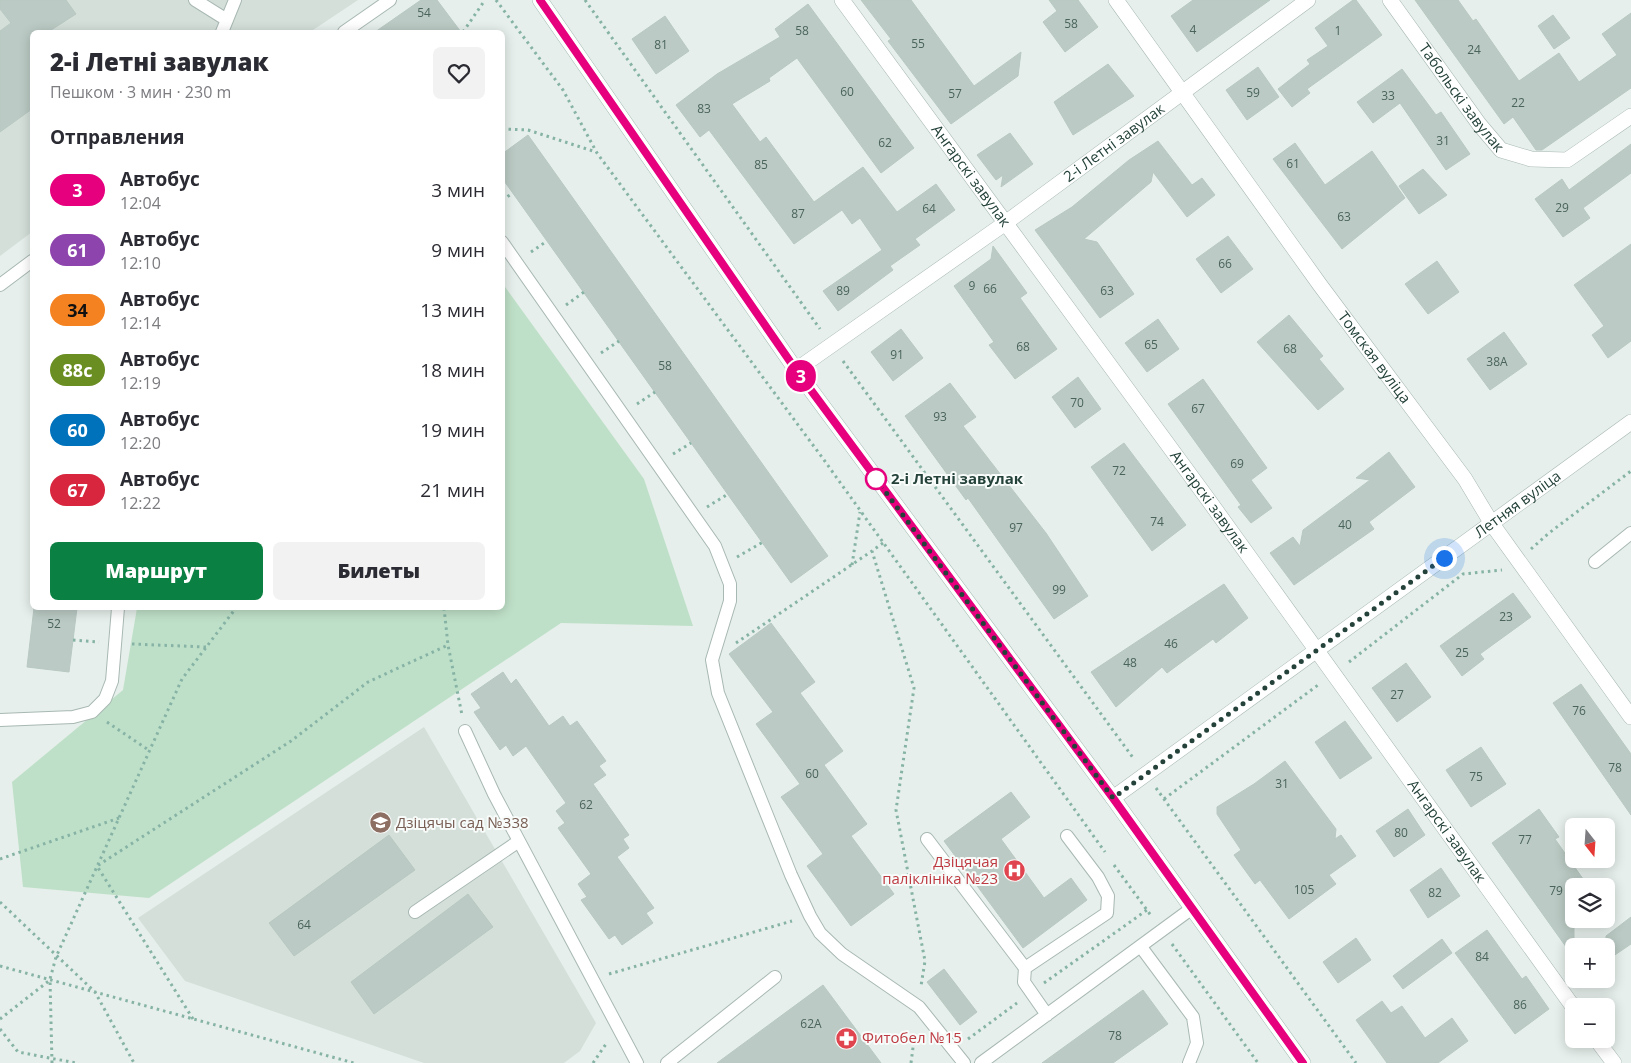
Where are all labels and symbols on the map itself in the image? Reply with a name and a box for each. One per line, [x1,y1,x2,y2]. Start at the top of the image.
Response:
house number: 54 [417,4,431,21]
house number: 58 [1064,15,1078,32]
house number: 4 [1190,21,1197,38]
house number: 58 [795,22,809,39]
house number: 1 [1335,22,1341,39]
house number: 55 [911,35,925,52]
house number: 81 [654,36,668,53]
street label: Табольскі завулак [1415,39,1509,156]
house number: 24 [1467,41,1481,58]
house number: 60 [840,83,854,100]
house number: 59 [1246,84,1260,101]
house number: 57 [948,85,962,102]
house number: 33 [1381,87,1395,104]
house number: 22 [1511,94,1525,111]
street label: 2-і Летні завулак [1059,98,1168,186]
house number: 83 [697,100,711,117]
street label: Ангарскі завулак [928,120,1016,231]
house number: 31 [1436,132,1450,149]
house number: 62 [878,134,892,151]
house number: 61 [1286,155,1300,172]
house number: 85 [754,156,768,173]
house number: 29 [1555,199,1569,216]
house number: 64 [922,200,936,217]
house number: 87 [791,205,805,222]
house number: 63 [1337,208,1351,225]
house number: 66 [1218,255,1232,272]
house number: 9 [969,277,976,294]
house number: 66 [983,280,997,297]
house number: 89 [836,282,850,299]
house number: 63 [1100,282,1114,299]
street label: Томская вуліца [1334,307,1416,407]
house number: 65 [1144,336,1158,353]
house number: 68 [1016,338,1030,355]
house number: 68 [1283,340,1297,357]
house number: 91 [890,346,904,363]
house number: 38А [1486,353,1508,370]
house number: 58 [658,357,672,374]
line badge: 3 [785,360,817,392]
house number: 70 [1070,394,1084,411]
house number: 67 [1191,400,1205,417]
house number: 93 [933,408,947,425]
street label: Ангарскі завулак [1166,446,1254,557]
house number: 69 [1230,455,1244,472]
house number: 72 [1112,462,1126,479]
street label: Летняя вуліца [1470,465,1564,542]
marker: 2-і Летні завулак [865,468,887,490]
place label: 2-і Летні завулак [891,468,1024,488]
house number: 74 [1150,513,1164,530]
house number: 40 [1338,516,1352,533]
house number: 97 [1009,519,1023,536]
your location [1432,546,1457,571]
house number: 99 [1052,581,1066,598]
house number: 23 [1499,608,1513,625]
house number: 52 [47,615,61,632]
house number: 46 [1164,635,1178,652]
house number: 25 [1455,644,1469,661]
house number: 48 [1123,654,1137,671]
house number: 27 [1390,686,1404,703]
house number: 76 [1572,702,1586,719]
house number: 78 [1608,759,1622,776]
house number: 60 [805,765,819,782]
house number: 75 [1469,768,1483,785]
house number: 31 [1275,775,1289,792]
street label: Ангарскі завулак [1404,775,1492,886]
house number: 62 [579,796,593,813]
school or university icon: Дзіцячы сад №338 [368,811,392,835]
place label: Дзіцячы сад №338 [396,812,529,832]
north arrow [1565,818,1615,868]
house number: 80 [1394,824,1408,841]
house number: 77 [1518,831,1532,848]
place label: Дзіцячая паліклініка №23 [882,851,998,888]
hospital icon: Дзіцячая паліклініка №23 [1002,859,1026,883]
house number: 105 [1294,881,1314,898]
house number: 79 [1549,882,1563,899]
house number: 82 [1428,884,1442,901]
house number: 64 [297,916,311,933]
house number: 84 [1475,948,1489,965]
house number: 86 [1513,996,1527,1013]
house number: 62А [800,1015,822,1032]
pharmacy icon: Фитобел №15 [834,1026,858,1050]
place label: Фитобел №15 [862,1027,962,1047]
house number: 78 [1108,1027,1122,1044]

